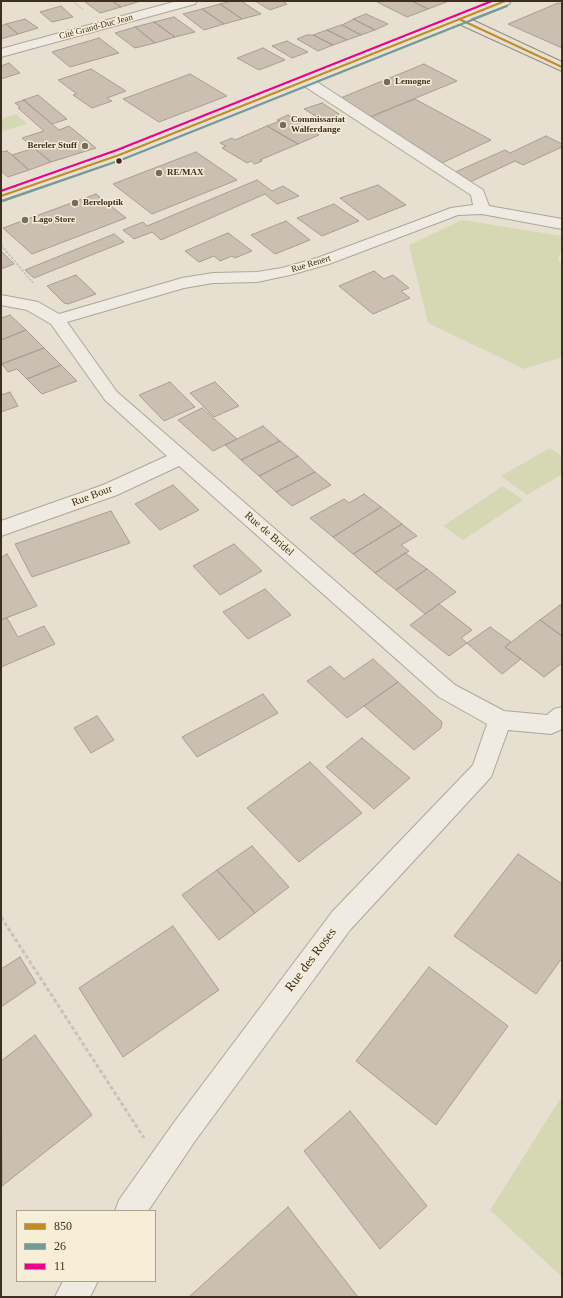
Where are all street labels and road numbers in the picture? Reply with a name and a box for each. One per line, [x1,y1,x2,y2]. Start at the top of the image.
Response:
street label: Cité Grand-Duc Jean [58,12,134,42]
street label: Rue Renert [290,253,332,275]
street label: Rue Bour [70,482,114,510]
street label: Rue de Bridel [242,509,296,559]
street label: Rue des Roses [282,925,340,995]

